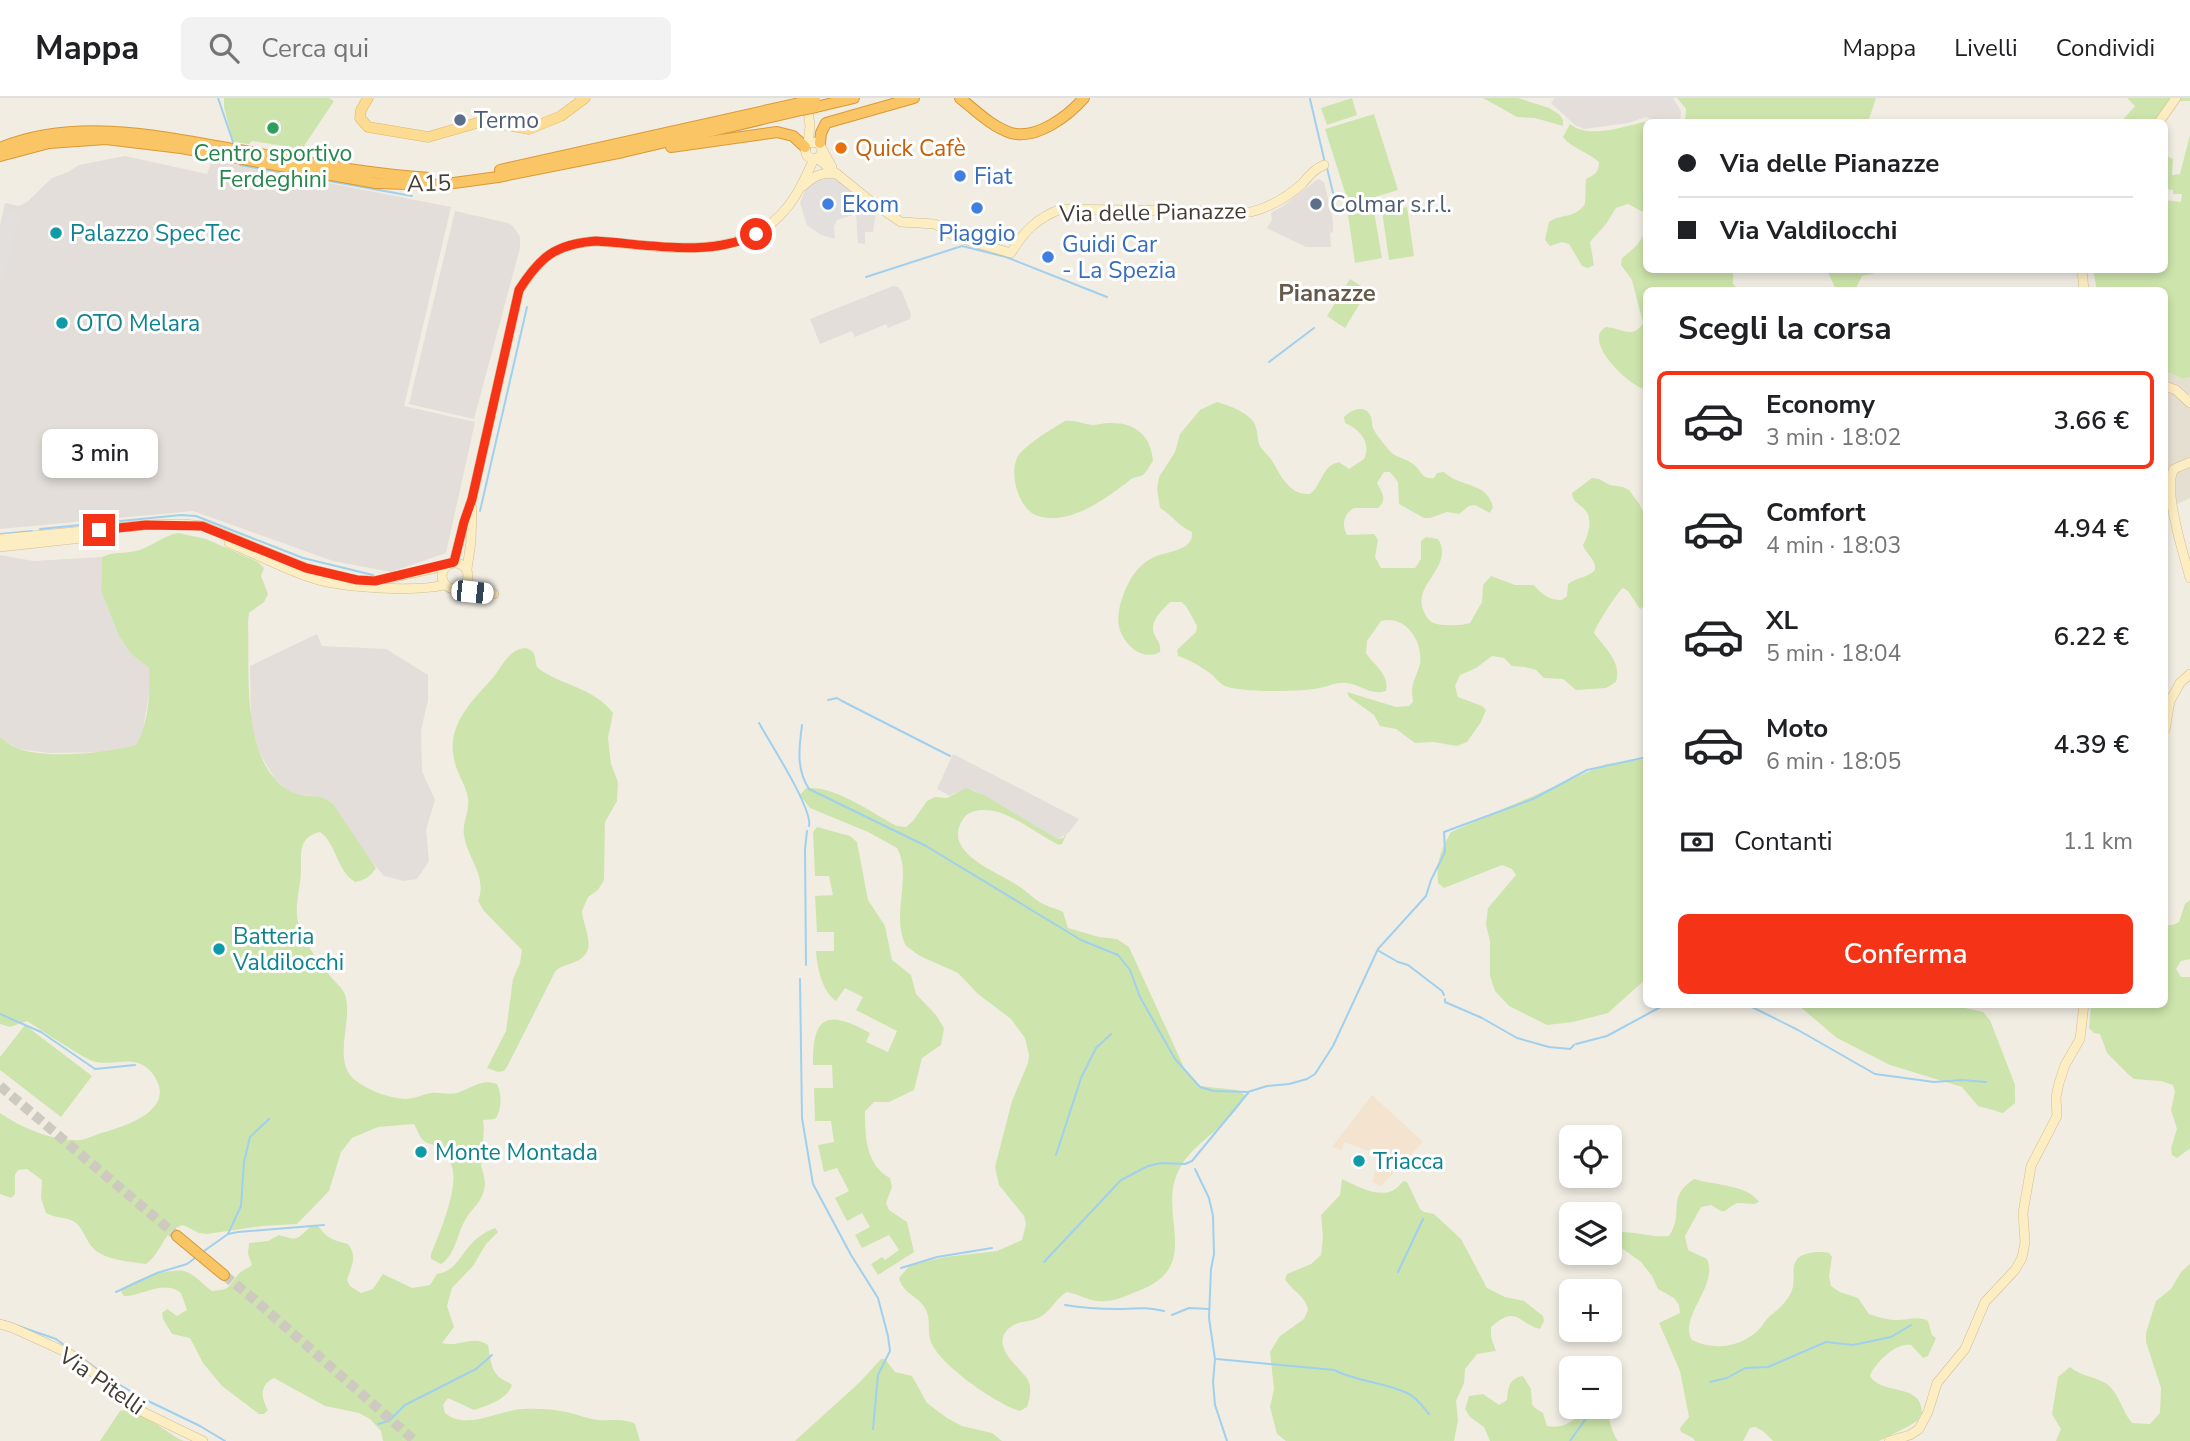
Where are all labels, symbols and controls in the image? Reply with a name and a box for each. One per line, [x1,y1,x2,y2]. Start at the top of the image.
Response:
search box [181,17,671,80]
text: Mappa [35,26,139,71]
icon: search [205,29,243,67]
text: Cerca qui [261,31,369,66]
text: Mappa [1842,32,1916,64]
text: Livelli [1954,32,2018,64]
text: Condividi [2056,32,2155,64]
place label: Termo [474,105,539,136]
marker: Termo [452,112,468,128]
marker: Centro sportivo Ferdeghini [265,120,281,136]
place label: Quick Cafè [855,133,966,164]
place label: Centro sportivo Ferdeghini [194,138,352,195]
marker: Quick Cafè [833,140,849,156]
text: Via delle Pianazze [1720,146,1939,181]
place label: Fiat [974,161,1013,192]
street label: A15 [407,168,451,199]
marker: Fiat [952,168,968,184]
place label: Ekom [842,189,899,220]
place label: Colmar s.r.l. [1330,189,1452,220]
street label: Via delle Pianazze [1058,195,1247,230]
marker: Ekom [820,196,836,212]
marker: Colmar s.r.l. [1308,196,1324,212]
marker: Piaggio [969,200,985,216]
text: Via Valdilocchi [1720,213,1897,248]
place label: Palazzo SpecTec [70,218,241,249]
route start [740,218,772,250]
place label: Piaggio [938,218,1016,249]
marker: Palazzo SpecTec [48,225,64,241]
place label: Guidi Car - La Spezia [1062,229,1176,286]
marker: Guidi Car - La Spezia [1040,249,1056,265]
district label: Pianazze [1278,277,1376,309]
text: Scegli la corsa [1678,307,1892,350]
place label: OTO Melara [76,308,200,339]
marker: OTO Melara [54,315,70,331]
text: Economy [1766,387,1875,422]
icon: car [1682,389,1745,452]
text: 3.66 € [2054,403,2129,438]
text: 3 min · 18:02 [1766,422,1901,453]
callout: 3 min [41,428,157,478]
text: 3 min [71,438,129,469]
text: Comfort [1766,495,1866,530]
icon: car [1682,497,1745,560]
text: 4.94 € [2054,511,2129,546]
route end [83,514,115,546]
text: 4 min · 18:03 [1766,530,1901,561]
car [451,579,494,605]
text: XL [1766,603,1798,638]
icon: car [1682,605,1745,668]
text: 6.22 € [2054,619,2129,654]
text: 5 min · 18:04 [1766,638,1901,669]
text: Moto [1766,711,1828,746]
icon: car [1682,713,1745,776]
text: 4.39 € [2054,727,2129,762]
text: 6 min · 18:05 [1766,746,1901,777]
icon: cash [1678,823,1716,861]
text: Contanti [1734,824,1833,859]
text: 1.1 km [2063,826,2133,857]
button: Conferma [1678,914,2133,994]
place label: Batteria Valdilocchi [232,921,344,978]
marker: Batteria Valdilocchi [211,941,227,957]
map controls [1559,1125,1622,1419]
button: locate [1559,1125,1622,1188]
place label: Monte Montada [435,1137,598,1168]
marker: Monte Montada [413,1144,429,1160]
place label: Triacca [1373,1146,1444,1177]
marker: Triacca [1351,1153,1367,1169]
button: layers [1559,1202,1622,1265]
button: + [1559,1279,1622,1342]
street label: Via Pitelli [52,1340,151,1422]
button: − [1559,1356,1622,1419]

